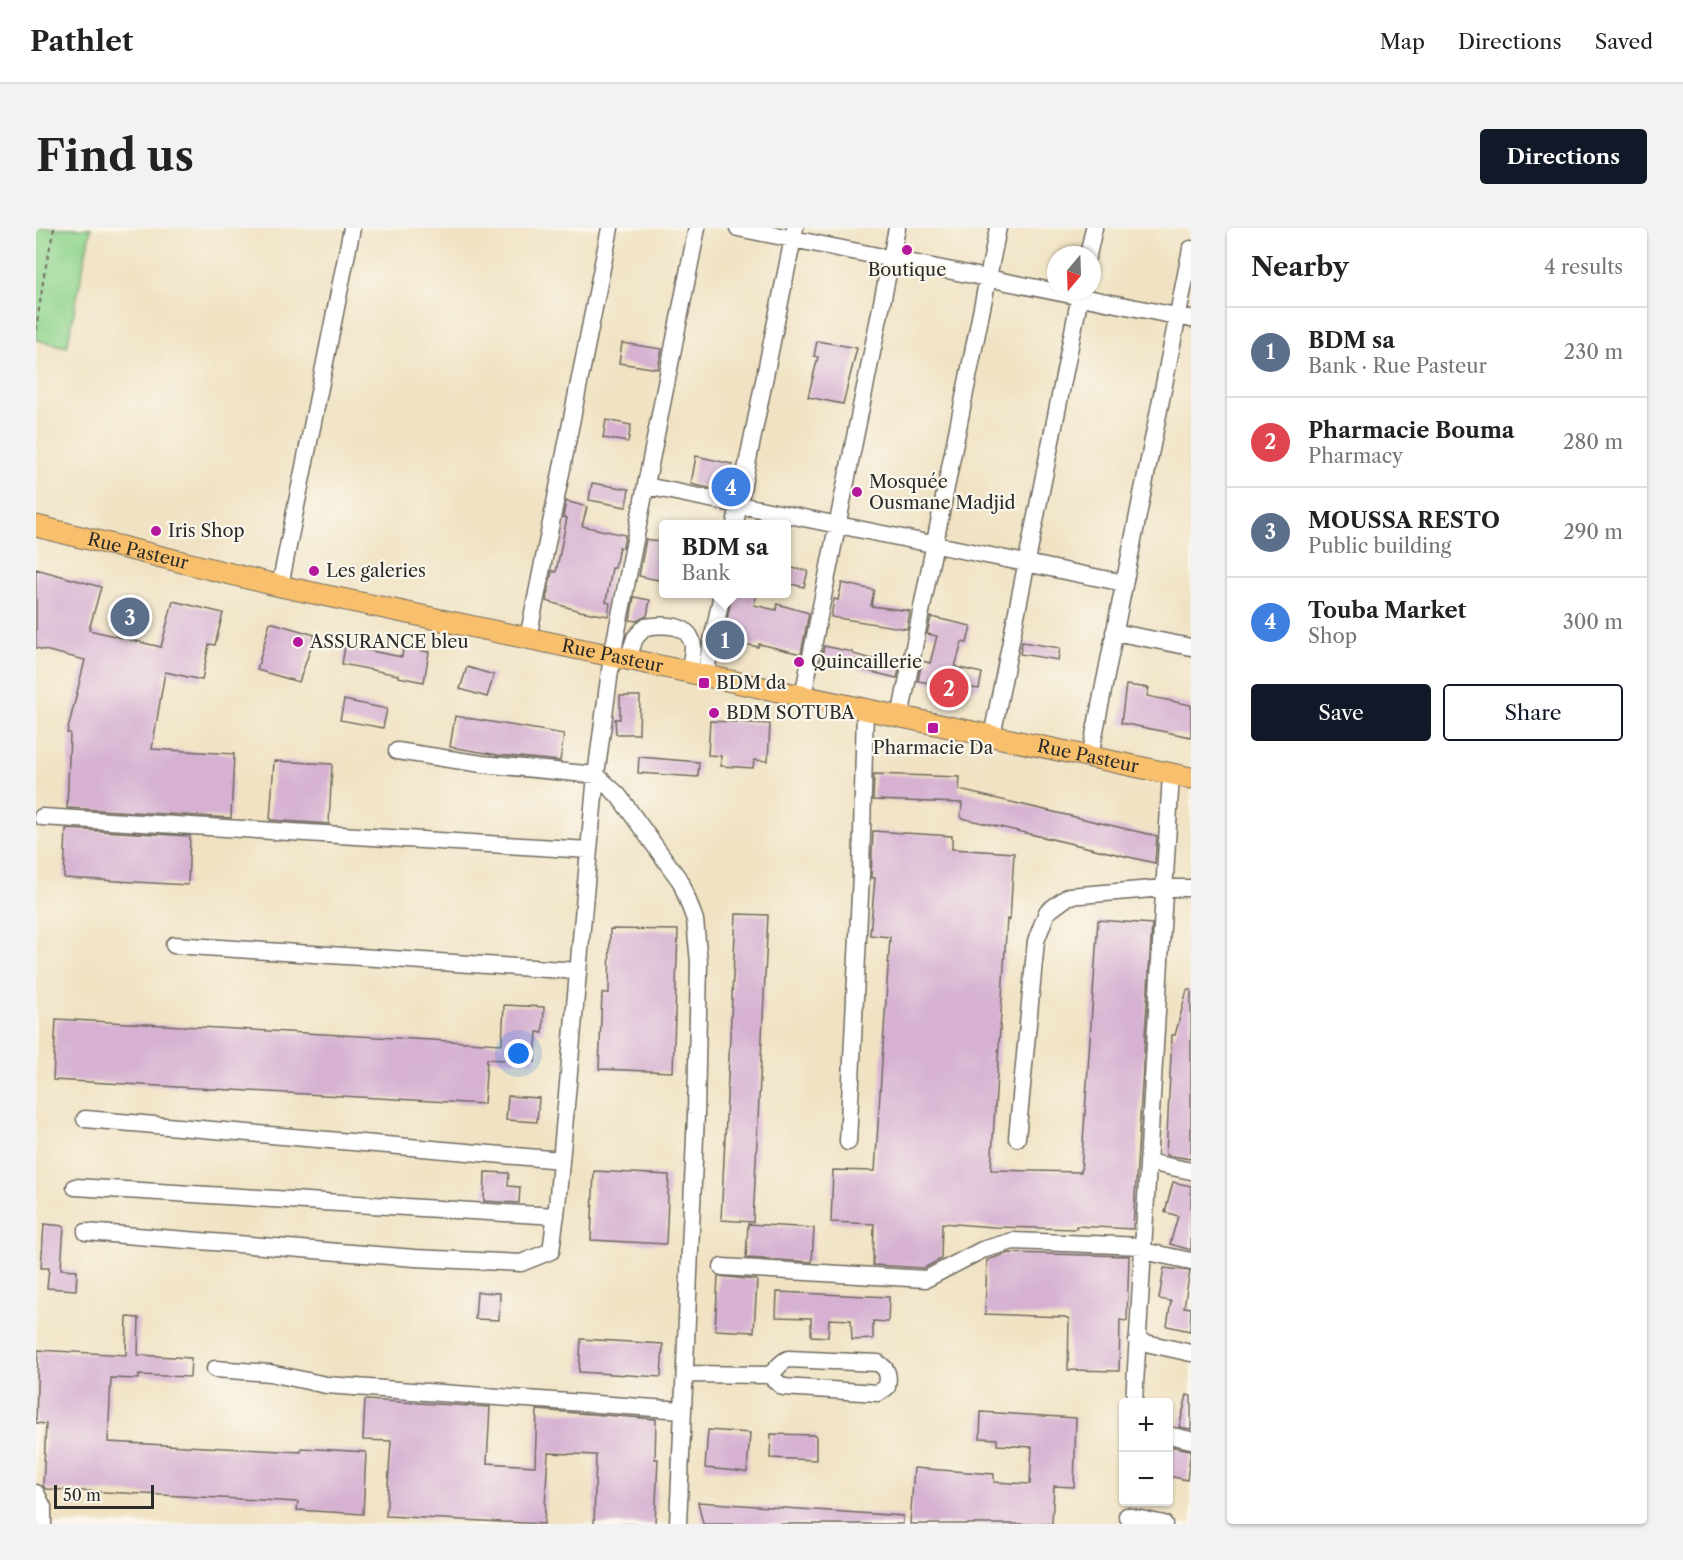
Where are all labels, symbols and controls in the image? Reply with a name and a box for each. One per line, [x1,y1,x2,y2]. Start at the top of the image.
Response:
text: Pathlet [30,24,133,58]
text: Map [1380,29,1425,54]
text: Directions [1458,29,1562,54]
text: Saved [1595,29,1653,54]
button: Directions [1480,129,1647,184]
text: Find us [36,130,194,182]
marker: Boutique [900,243,914,257]
north arrow [1047,246,1101,300]
text: Nearby [1251,251,1349,283]
text: 4 results [1544,255,1623,279]
place label: Boutique [868,259,946,281]
text: BDM sa [1308,327,1395,354]
text: 1 [1266,340,1275,364]
text: 230 m [1564,340,1623,364]
text: Bank · Rue Pasteur [1308,354,1487,378]
text: Pharmacie Bouma [1308,417,1515,444]
text: 2 [1265,430,1276,454]
text: 280 m [1563,430,1623,454]
text: Pharmacy [1308,444,1403,468]
pin: 4 [712,464,750,510]
place label: Mosquée Ousmane Madjid [869,471,1015,514]
marker: Mosquée Ousmane Madjid [850,485,864,499]
text: MOUSSA RESTO [1308,507,1500,534]
place label: Iris Shop [168,520,245,542]
popup [659,520,791,598]
text: 3 [1265,520,1276,544]
text: 290 m [1563,520,1623,544]
marker: Iris Shop [149,524,163,538]
street label: Rue Pasteur [85,528,191,574]
text: BDM sa [682,534,768,561]
text: Public building [1308,534,1451,558]
place label: Les galeries [326,560,426,582]
text: Bank [682,561,730,585]
marker: Les galeries [307,564,321,578]
pin: 3 [110,594,149,640]
text: Touba Market [1308,597,1466,624]
text: 4 [1265,610,1276,634]
text: 300 m [1563,610,1623,634]
pin: 1 [706,618,744,662]
text: Shop [1308,624,1357,648]
place label: ASSURANCE bleu [309,631,468,653]
marker: ASSURANCE bleu [291,635,305,649]
street label: Rue Pasteur [560,635,666,678]
place label: Quincaillerie [811,651,922,673]
marker: Quincaillerie [792,655,806,669]
pin: 2 [930,666,968,710]
place label: BDM da [716,672,787,694]
marker: BDM da [697,676,711,690]
button: Save [1251,684,1431,741]
button: Share [1443,684,1623,741]
place label: BDM SOTUBA [726,702,855,724]
marker: BDM SOTUBA [707,706,721,720]
marker: Pharmacie Da [926,721,940,735]
street label: Rue Pasteur [1035,735,1141,778]
place label: Pharmacie Da [873,737,994,759]
your location [504,1039,533,1068]
map controls [1119,1398,1173,1506]
button: + [1119,1398,1173,1452]
button: − [1119,1452,1173,1506]
scale bar [54,1482,154,1510]
text: 50 m [63,1485,101,1505]

